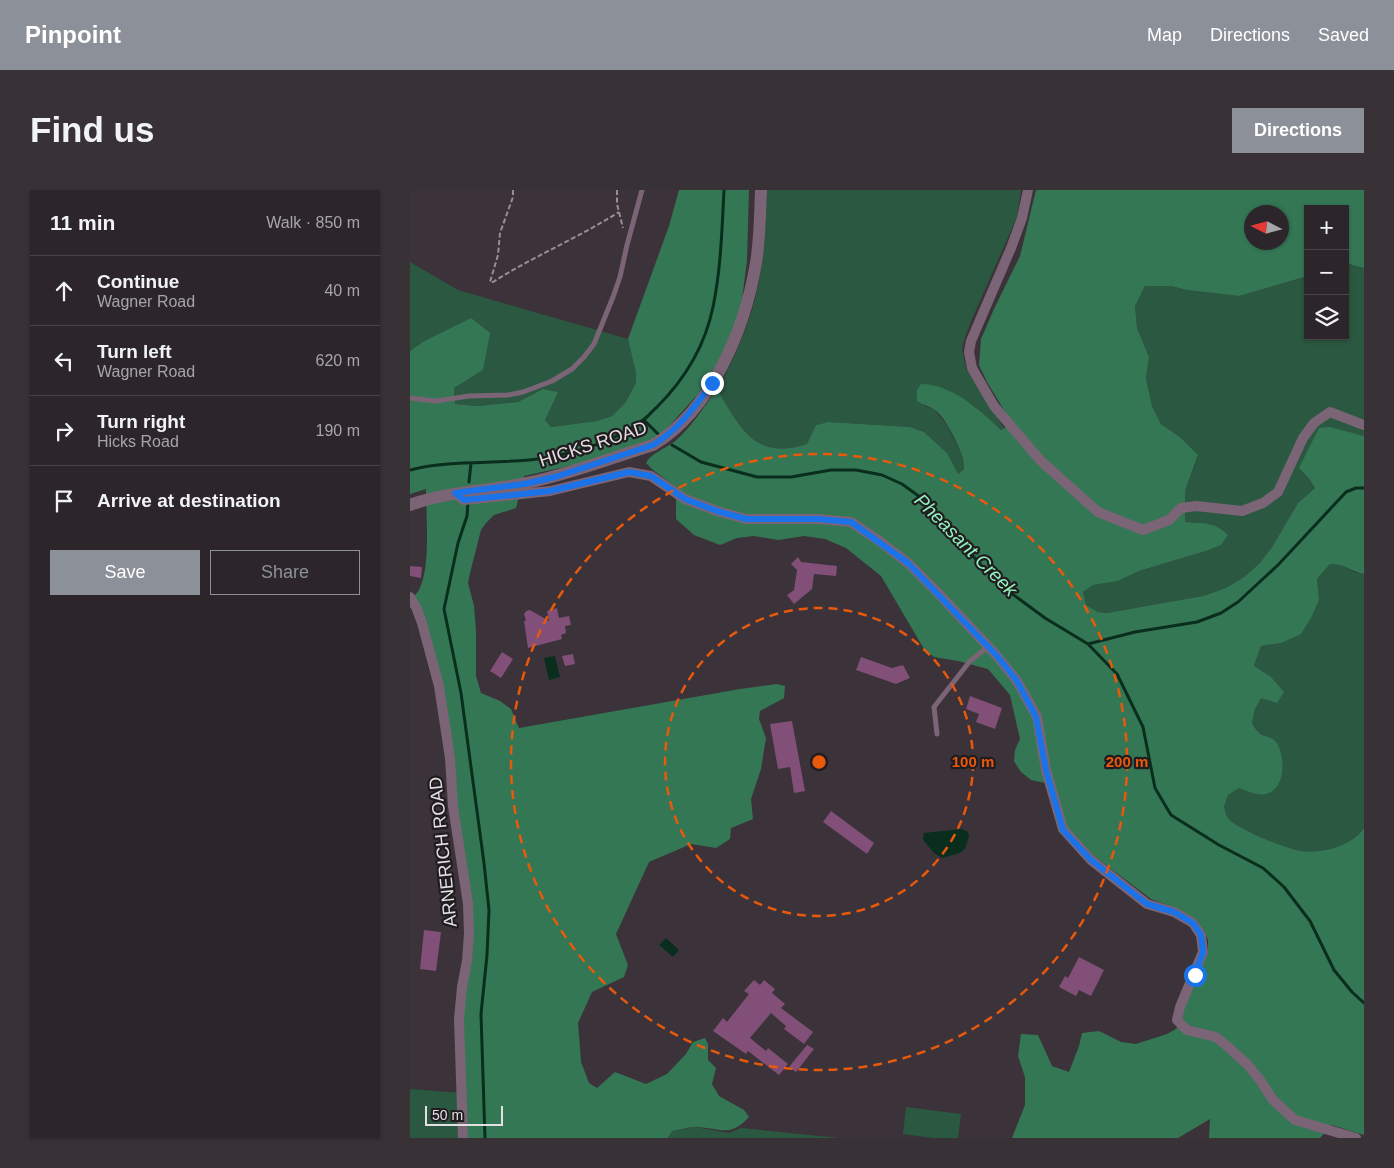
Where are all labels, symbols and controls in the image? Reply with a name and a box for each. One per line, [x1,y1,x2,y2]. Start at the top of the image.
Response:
text: Pinpoint [25,21,121,48]
text: Map [1147,25,1182,45]
text: Directions [1210,25,1290,45]
text: Saved [1318,25,1369,45]
button: Directions [1232,108,1364,153]
text: Find us [30,110,154,149]
north arrow [1244,205,1289,250]
map controls [1304,205,1349,340]
button: + [1304,205,1349,250]
text: 11 min [50,211,115,234]
text: Walk · 850 m [266,214,360,231]
button: − [1304,250,1349,295]
text: Continue [97,271,179,292]
icon: ahead [50,277,78,305]
text: 40 m [324,282,360,299]
text: Wagner Road [97,293,195,310]
button: layers [1304,295,1349,340]
text: Turn left [97,341,172,362]
icon: left [50,347,78,375]
text: 620 m [316,352,360,369]
text: Wagner Road [97,363,195,380]
route end [701,372,724,395]
text: Turn right [97,411,185,432]
icon: right [50,417,78,445]
street label: HICKS ROAD [537,417,649,471]
text: 190 m [316,422,360,439]
text: Hicks Road [97,433,179,450]
icon: arrive [50,487,78,515]
water label: Pheasant Creek [910,489,1023,602]
text: Arrive at destination [97,490,281,511]
button: Save [50,550,200,595]
button: Share [210,550,360,595]
centre of rings [810,753,828,771]
text: 100 m [952,753,994,770]
text: 200 m [1106,753,1148,770]
street label: ARNERICH ROAD [425,776,461,928]
route start [1184,964,1207,987]
scale bar [425,1103,502,1126]
text: 50 m [432,1107,463,1123]

